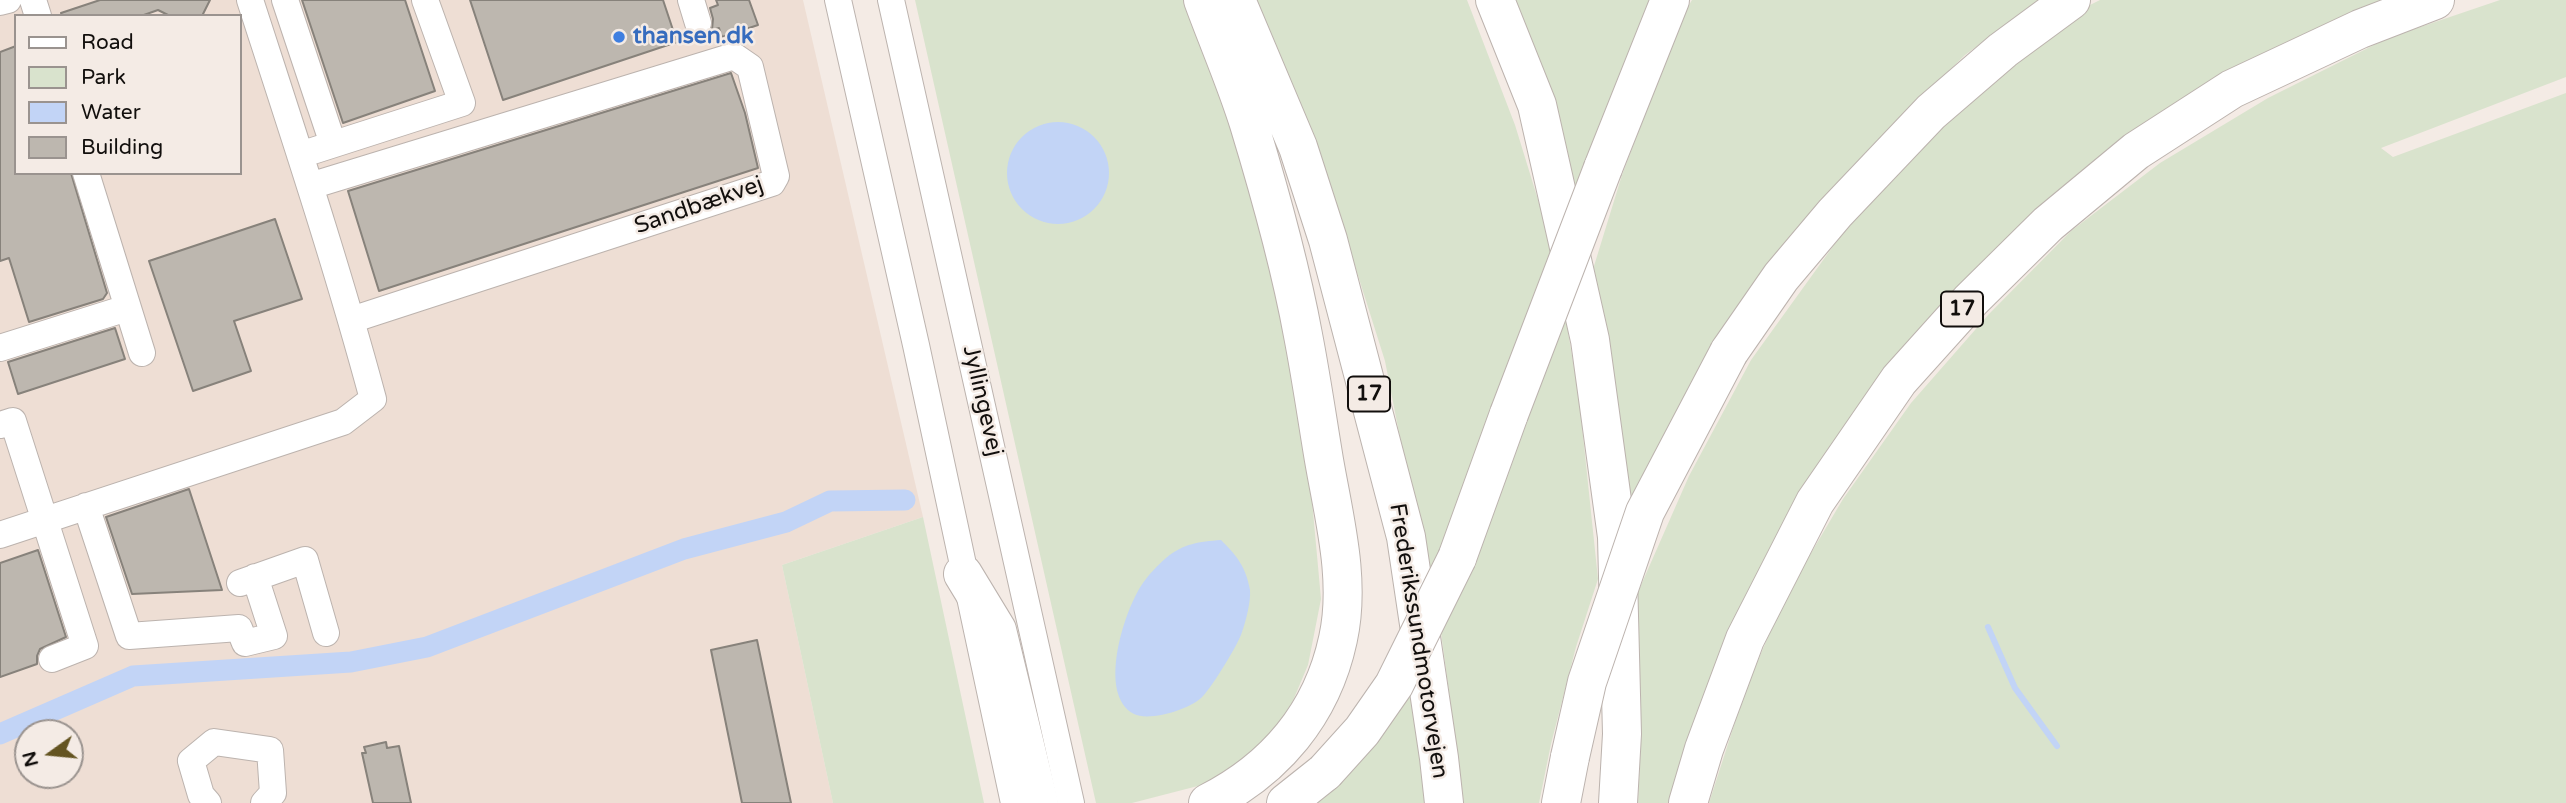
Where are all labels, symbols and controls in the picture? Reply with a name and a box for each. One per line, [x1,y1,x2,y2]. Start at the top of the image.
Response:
legend [14,14,242,175]
place label: thansen.dk [633,23,754,51]
marker: thansen.dk [611,29,627,45]
text: Road [81,30,134,55]
text: Park [81,65,126,90]
text: Water [81,100,141,125]
text: Building [81,135,163,160]
street label: Sandbækvej [631,171,767,241]
road number: 17 [1941,292,1983,326]
street label: Jyllingevej [956,343,1008,459]
road number: 17 [1348,376,1390,412]
street label: Frederikssundmotorvejen [1383,501,1453,781]
north arrow [14,719,84,789]
text: N [18,749,43,769]

